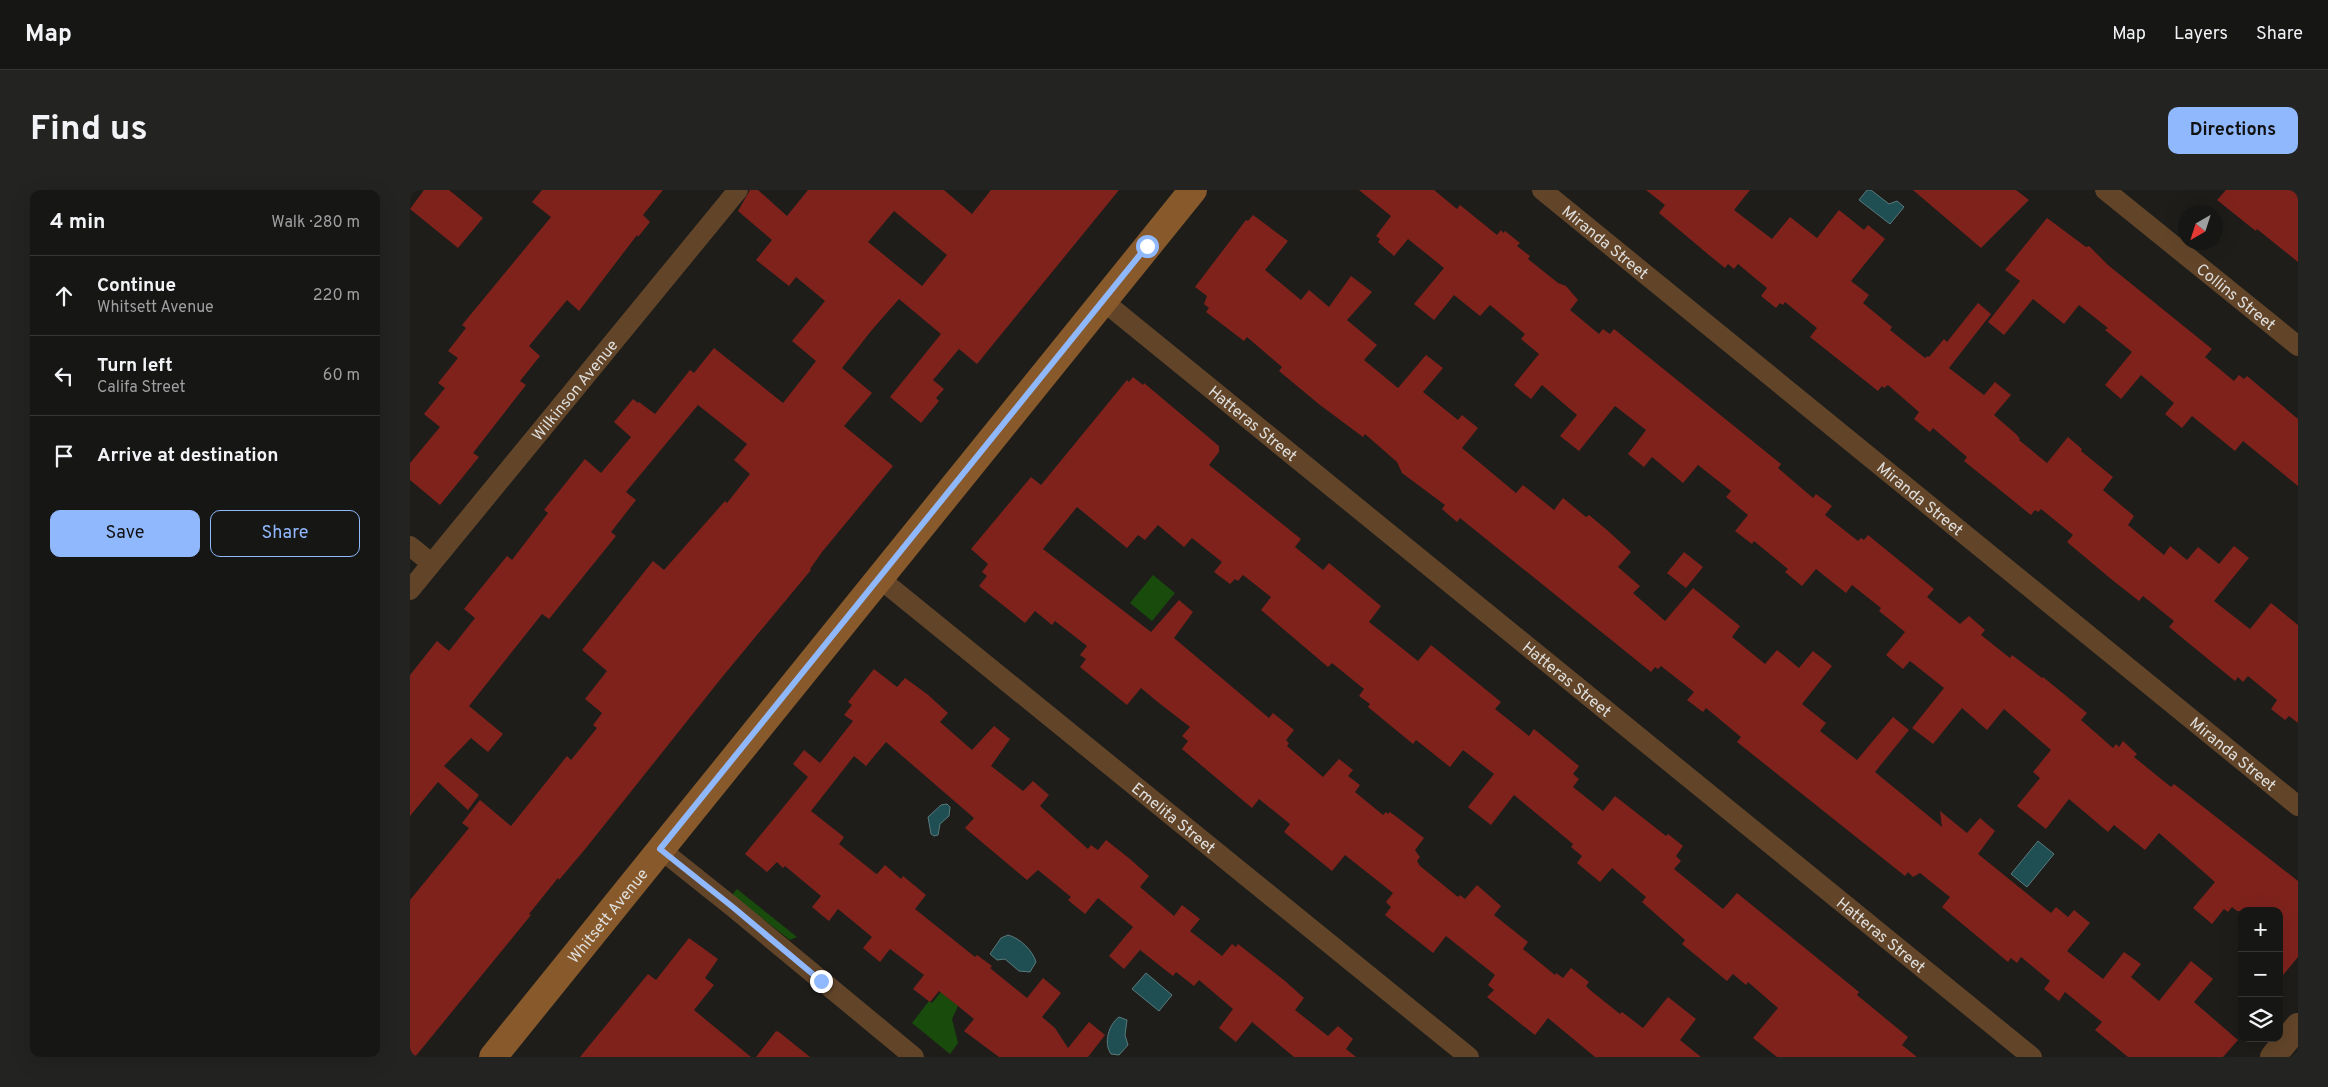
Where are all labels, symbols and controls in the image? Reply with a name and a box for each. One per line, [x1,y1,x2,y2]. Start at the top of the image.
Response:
text: Map [25,20,72,50]
text: Map [2112,23,2146,46]
text: Layers [2174,23,2228,46]
text: Share [2256,23,2303,46]
button: Directions [2168,107,2298,154]
text: Find us [30,108,148,152]
street label: Miranda Street [1557,202,1652,285]
north arrow [2178,205,2223,250]
text: 4 min [50,209,106,236]
text: Walk · 280 m [271,213,360,233]
route start [1136,235,1159,258]
street label: Collins Street [2191,260,2279,336]
text: Continue [97,274,176,298]
icon: ahead [50,282,78,310]
text: 220 m [313,286,360,306]
text: Whitsett Avenue [97,298,214,318]
street label: Wilkinson Avenue [528,336,623,446]
text: Turn left [97,354,173,378]
icon: left [50,362,78,390]
text: 60 m [323,366,360,386]
text: Califa Street [97,378,186,398]
street label: Hatteras Street [1203,382,1301,467]
icon: arrive [50,442,78,470]
text: Arrive at destination [97,444,278,468]
street label: Miranda Street [1872,459,1966,541]
button: Save [50,510,200,557]
button: Share [210,510,360,557]
street label: Hatteras Street [1517,638,1615,723]
street label: Miranda Street [2185,714,2280,796]
street label: Emelita Street [1127,779,1219,859]
street label: Whitsett Avenue [564,865,653,968]
street label: Hatteras Street [1832,894,1929,978]
map controls [2238,907,2283,1042]
button: + [2238,907,2283,952]
button: − [2238,952,2283,997]
route end [810,970,833,993]
button: layers [2238,997,2283,1042]

